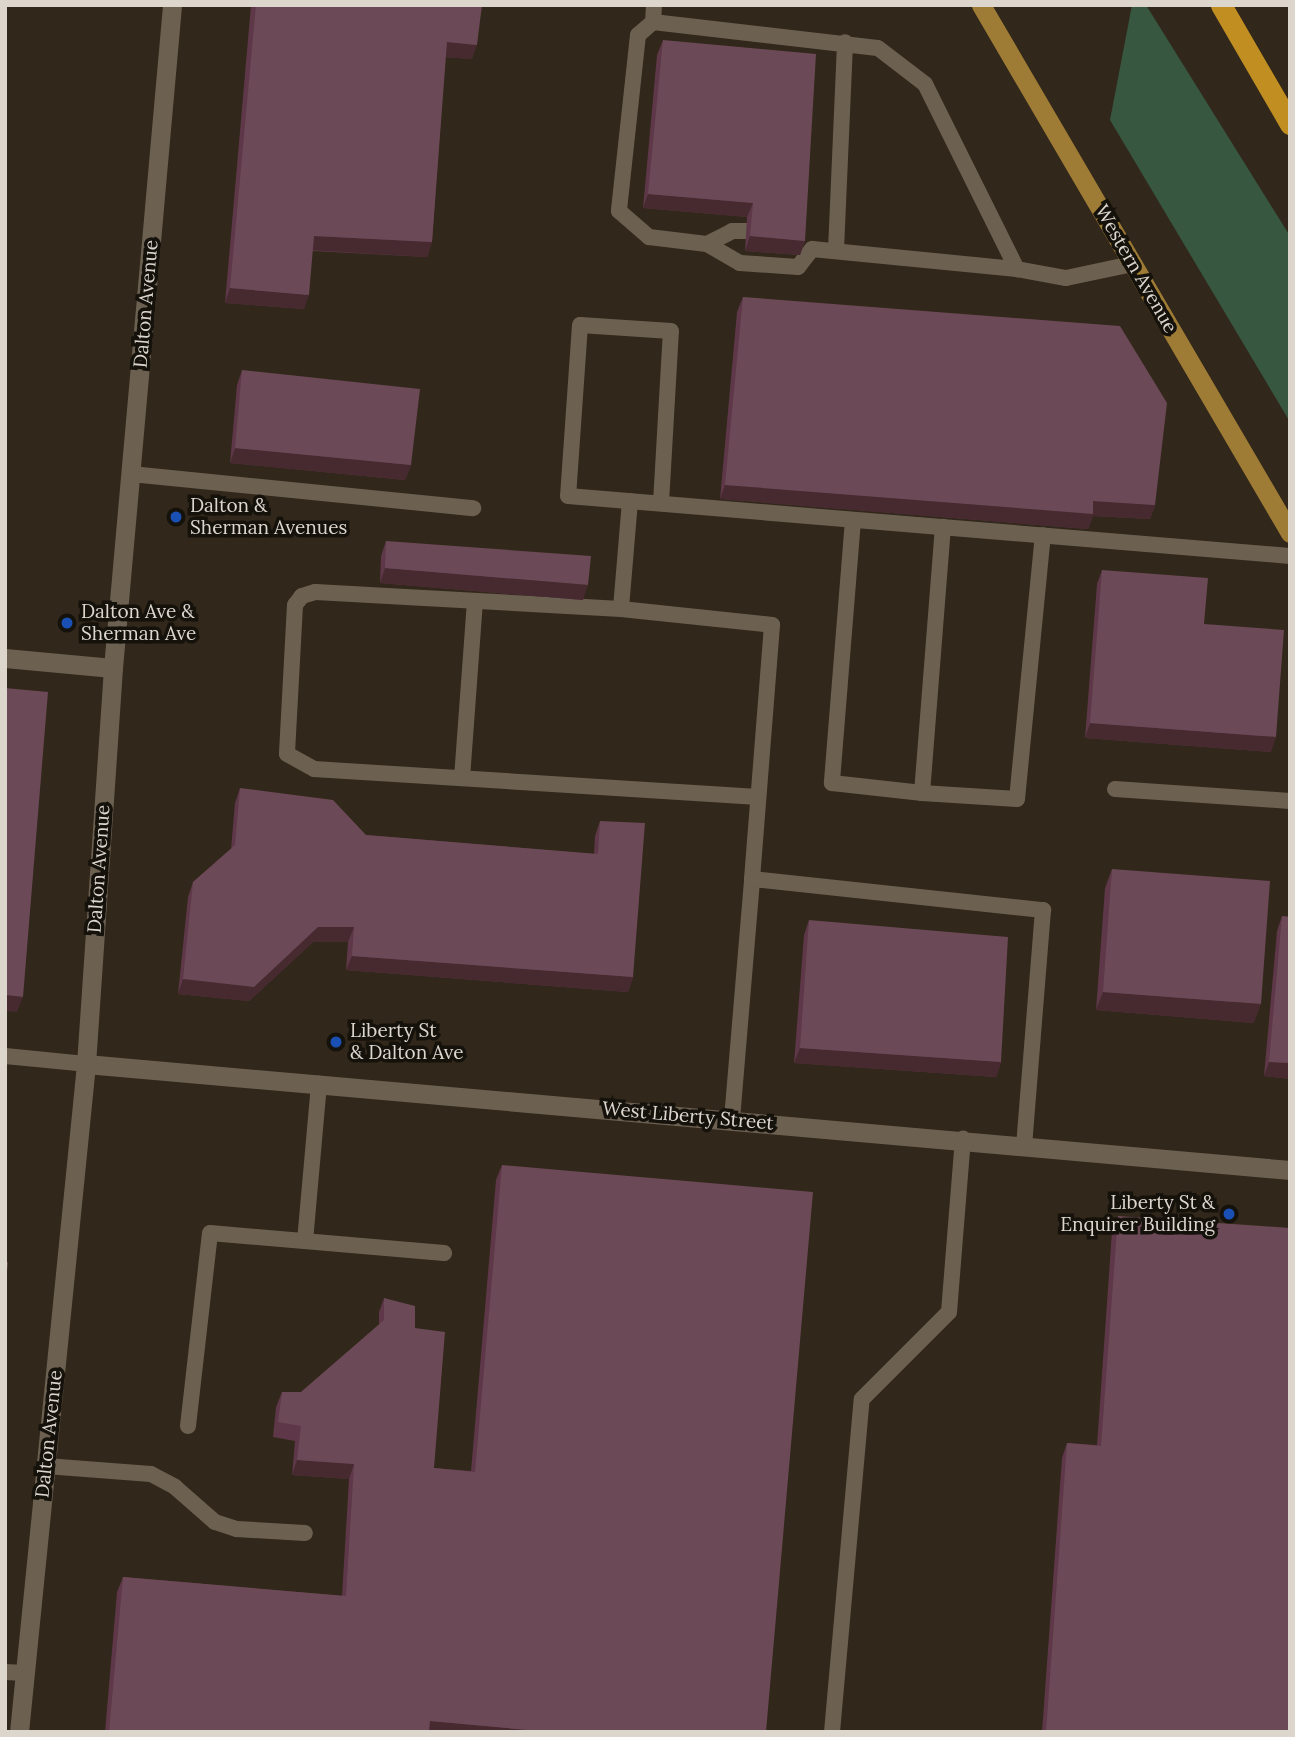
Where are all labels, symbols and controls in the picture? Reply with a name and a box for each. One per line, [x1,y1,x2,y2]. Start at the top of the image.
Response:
street label: Western Avenue [1090,201,1182,337]
street label: Dalton Avenue [129,239,163,369]
place label: Dalton & Sherman Avenues [190,495,347,539]
marker: Dalton & Sherman Avenues [168,509,184,525]
place label: Dalton Ave & Sherman Ave [81,601,196,645]
marker: Dalton Ave & Sherman Ave [59,615,75,631]
street label: Dalton Avenue [83,804,115,934]
place label: Liberty St & Dalton Ave [350,1020,464,1064]
marker: Liberty St & Dalton Ave [328,1034,344,1050]
street label: West Liberty Street [601,1097,775,1135]
place label: Liberty St & Enquirer Building [1060,1192,1215,1236]
marker: Liberty St & Enquirer Building [1221,1206,1237,1222]
street label: Dalton Avenue [31,1369,67,1499]

